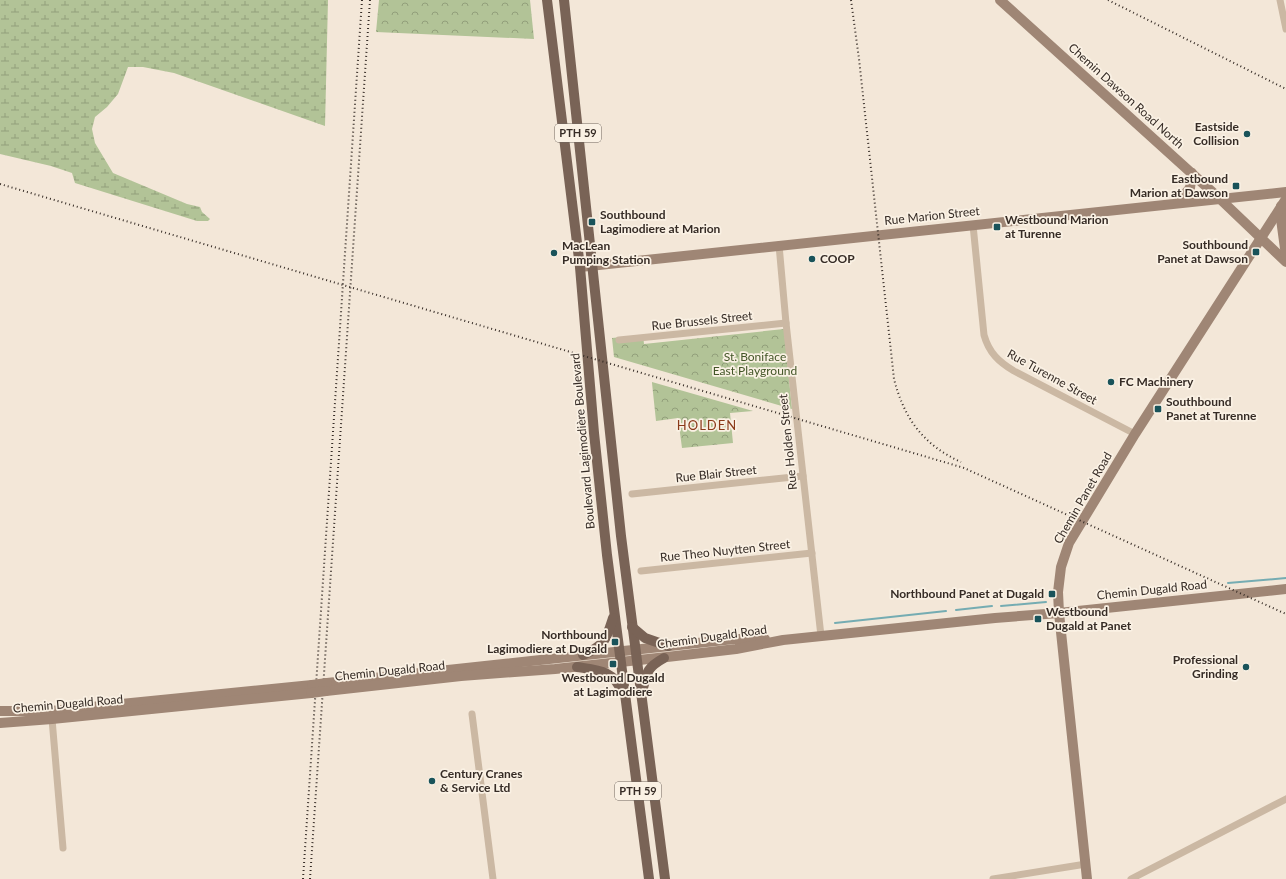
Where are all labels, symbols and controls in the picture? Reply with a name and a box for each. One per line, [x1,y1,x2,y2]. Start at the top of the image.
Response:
street label: Chemin Dawson Road North [1065,40,1187,152]
place label: Eastside Collision [1193,119,1240,148]
road number: PTH 59 [555,124,601,142]
marker: Eastside Collision [1242,129,1252,139]
place label: Eastbound Marion at Dawson [1130,171,1228,200]
marker: Eastbound Marion at Dawson [1231,181,1241,191]
street label: Rue Marion Street [884,203,981,228]
place label: Southbound Lagimodiere at Marion [600,207,721,236]
place label: Westbound Marion at Turenne [1005,212,1109,241]
marker: Southbound Lagimodiere at Marion [587,217,597,227]
marker: Westbound Marion at Turenne [992,222,1002,232]
place label: Southbound Panet at Dawson [1157,237,1248,266]
place label: MacLean Pumping Station [562,238,651,267]
marker: Southbound Panet at Dawson [1251,247,1261,257]
marker: MacLean Pumping Station [549,248,559,258]
place label: COOP [820,251,855,266]
marker: COOP [807,254,817,264]
street label: Rue Brussels Street [651,308,754,333]
street label: Rue Turenne Street [1005,346,1100,408]
park label: St. Boniface East Playground [713,349,797,378]
street label: Boulevard Lagimodière Boulevard [567,352,598,530]
place label: FC Machinery [1119,374,1194,389]
marker: FC Machinery [1106,377,1116,387]
street label: Rue Holden Street [775,393,800,491]
place label: Southbound Panet at Turenne [1166,394,1257,423]
marker: Southbound Panet at Turenne [1153,404,1163,414]
district label: HOLDEN [677,417,737,433]
street label: Chemin Panet Road [1050,449,1115,546]
street label: Rue Blair Street [675,462,758,485]
street label: Rue Theo Nuytten Street [659,536,791,565]
street label: Chemin Dugald Road [1096,576,1208,603]
place label: Northbound Panet at Dugald [890,586,1044,601]
marker: Northbound Panet at Dugald [1047,589,1057,599]
place label: Westbound Dugald at Panet [1046,604,1132,633]
marker: Westbound Dugald at Panet [1033,614,1043,624]
street label: Chemin Dugald Road [656,621,768,652]
place label: Northbound Lagimodiere at Dugald [487,627,607,656]
marker: Northbound Lagimodiere at Dugald [610,637,620,647]
place label: Professional Grinding [1173,652,1239,681]
street label: Chemin Dugald Road [334,657,446,684]
marker: Westbound Dugald at Lagimodiere [608,659,618,669]
marker: Professional Grinding [1241,662,1251,672]
place label: Westbound Dugald at Lagimodiere [561,670,665,699]
street label: Chemin Dugald Road [12,691,124,716]
place label: Century Cranes & Service Ltd [440,766,522,795]
marker: Century Cranes & Service Ltd [427,776,437,786]
road number: PTH 59 [615,782,661,800]

